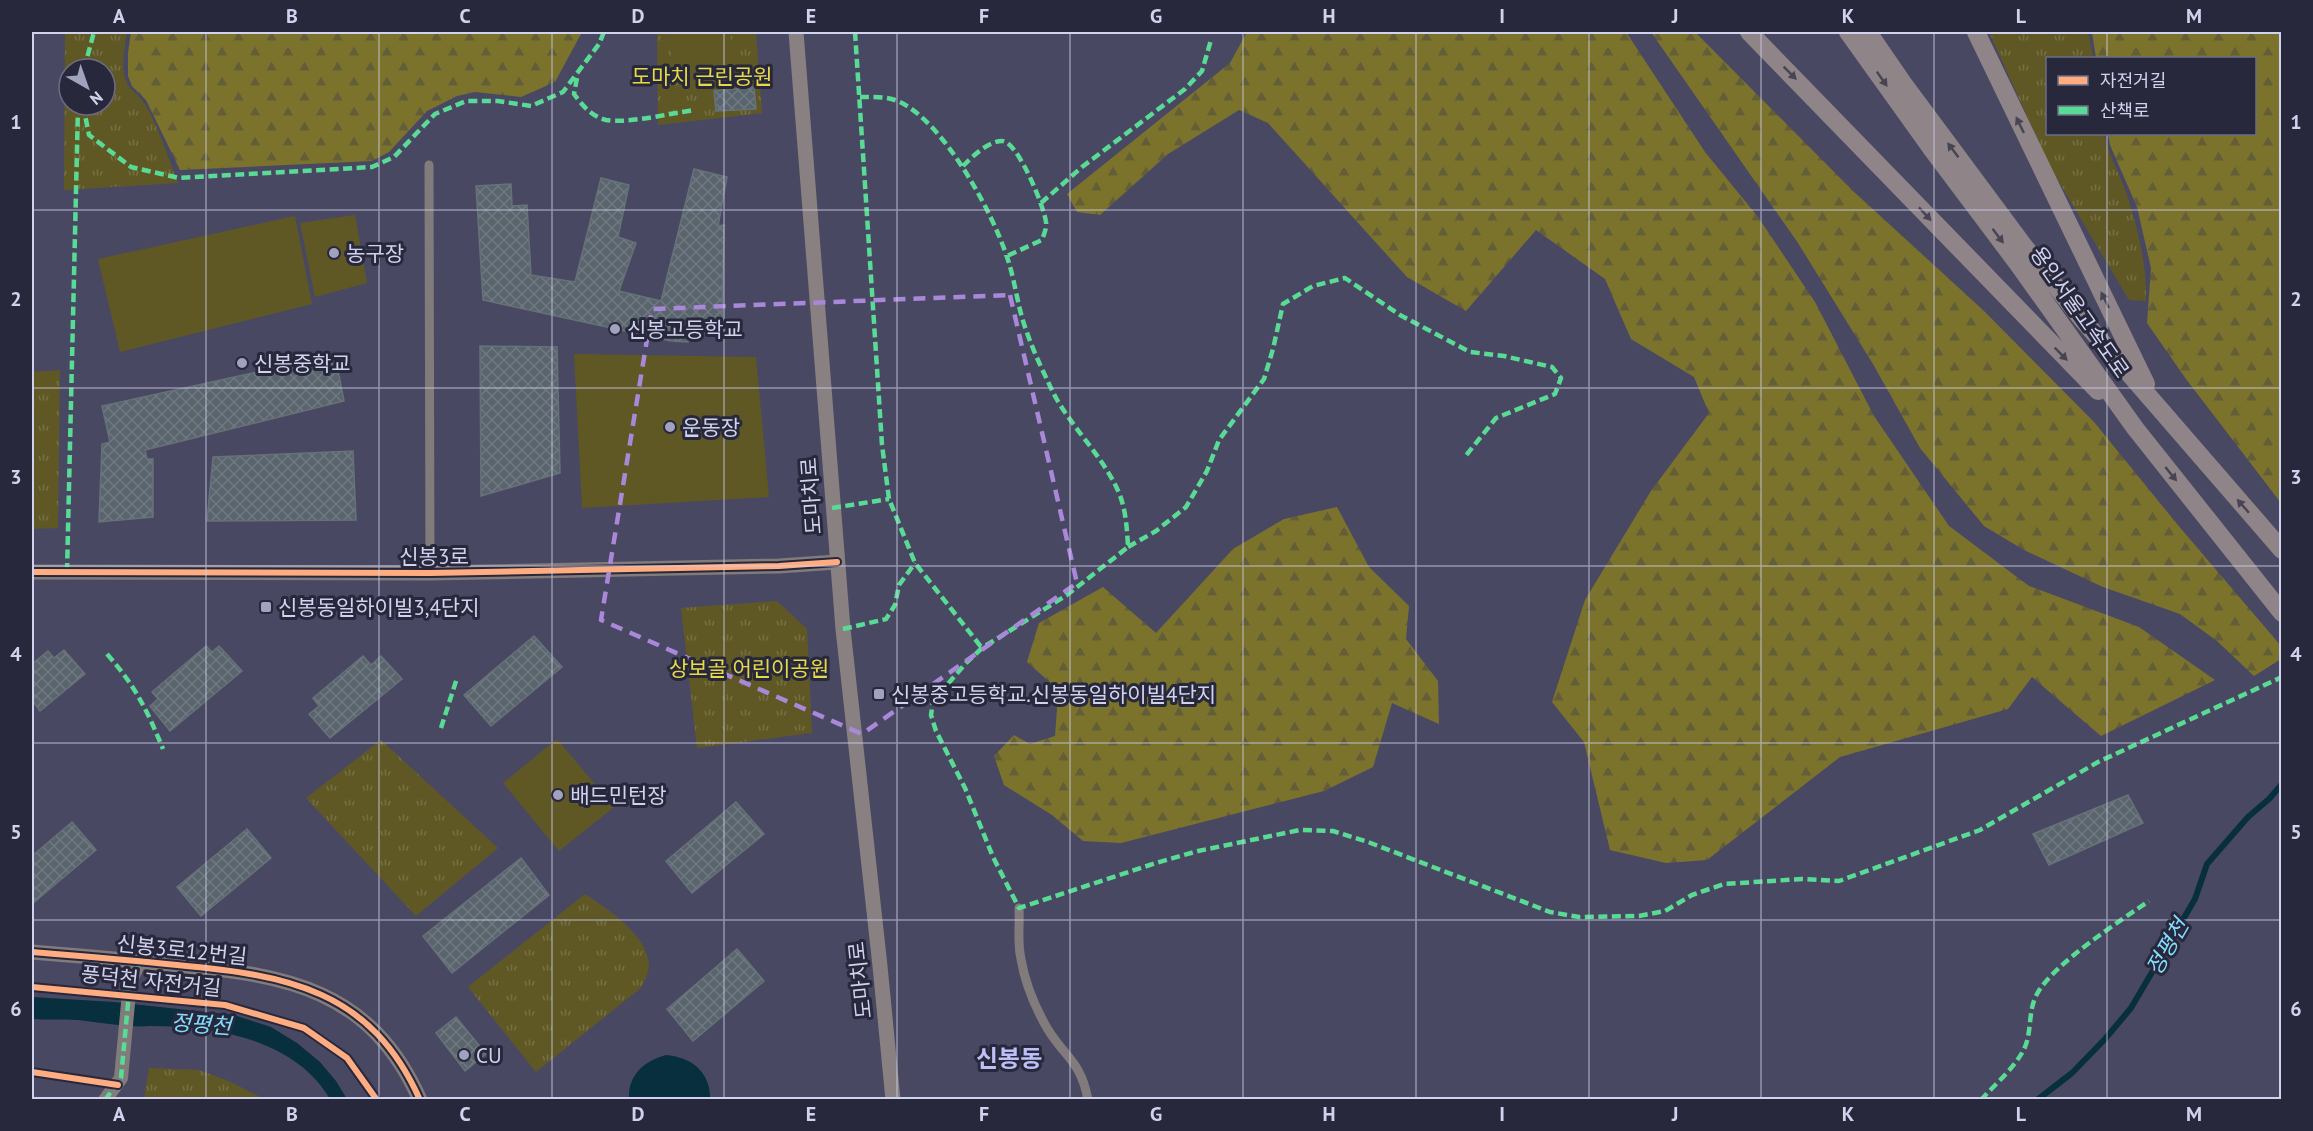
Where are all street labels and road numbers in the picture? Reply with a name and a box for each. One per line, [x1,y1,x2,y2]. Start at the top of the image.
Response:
street label: 용인서울고속도로 [2025,241,2135,383]
street label: 도마치로 [795,457,827,535]
street label: 신봉3로 [399,543,469,570]
street label: 신봉3로12번길 [115,930,249,970]
street label: 도마치로 [843,940,877,1020]
street label: 풍덕천 자전거길 [80,960,222,1002]

